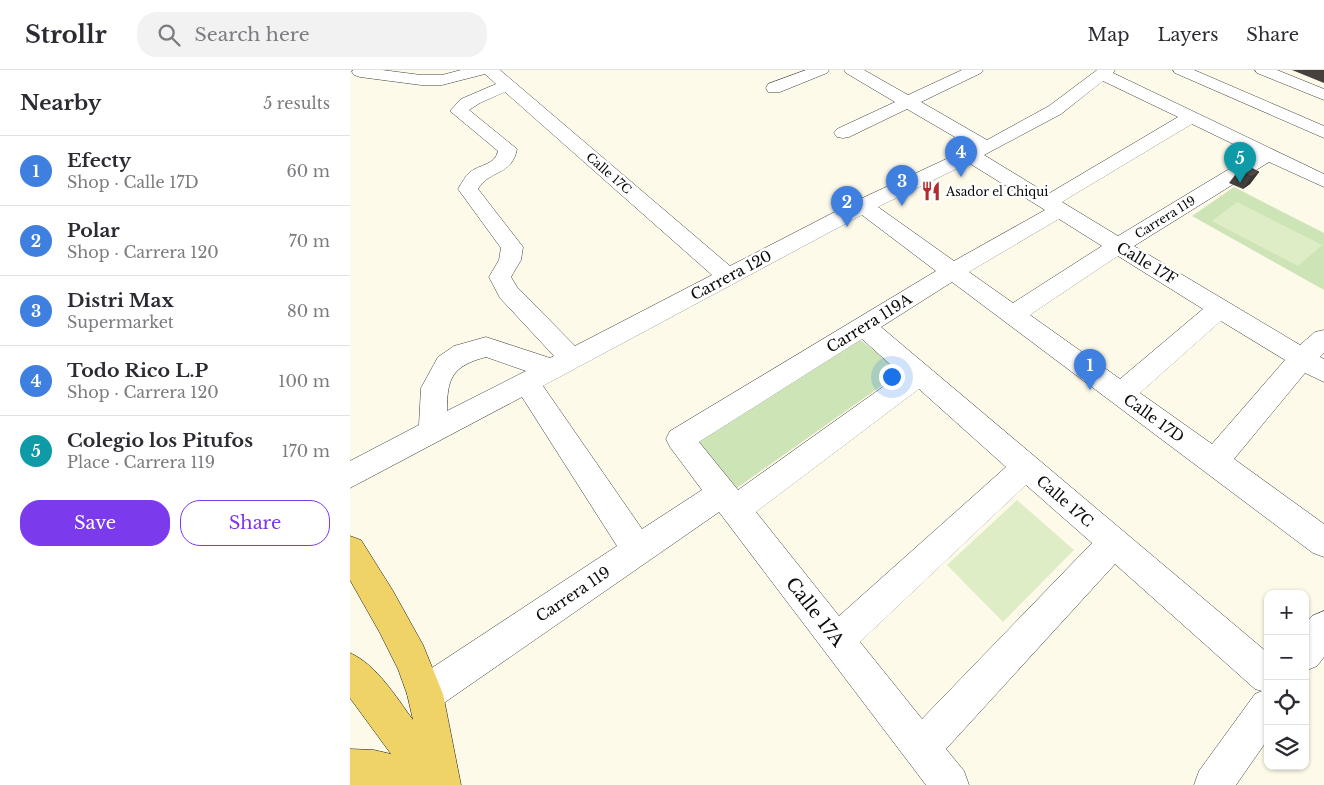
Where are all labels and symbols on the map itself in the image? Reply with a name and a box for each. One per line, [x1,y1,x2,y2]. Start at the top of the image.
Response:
pin: 4 [945,136,977,177]
pin: 5 [1224,142,1256,183]
street label: Calle 17C [583,149,635,197]
pin: 3 [886,165,918,206]
restaurant icon: Asador el Chiqui [920,180,942,202]
place label: Asador el Chiqui [945,184,1048,199]
pin: 2 [831,186,863,227]
street label: Carrera 119 [1132,192,1198,242]
street label: Calle 17F [1113,238,1181,288]
street label: Carrera 120 [687,246,775,304]
street label: Carrera 119A [823,289,916,357]
pin: 1 [1074,349,1106,390]
your location [879,364,905,390]
street label: Calle 17D [1120,390,1188,446]
street label: Calle 17C [1033,471,1097,531]
street label: Carrera 119 [532,562,614,626]
street label: Calle 17A [781,573,850,652]

